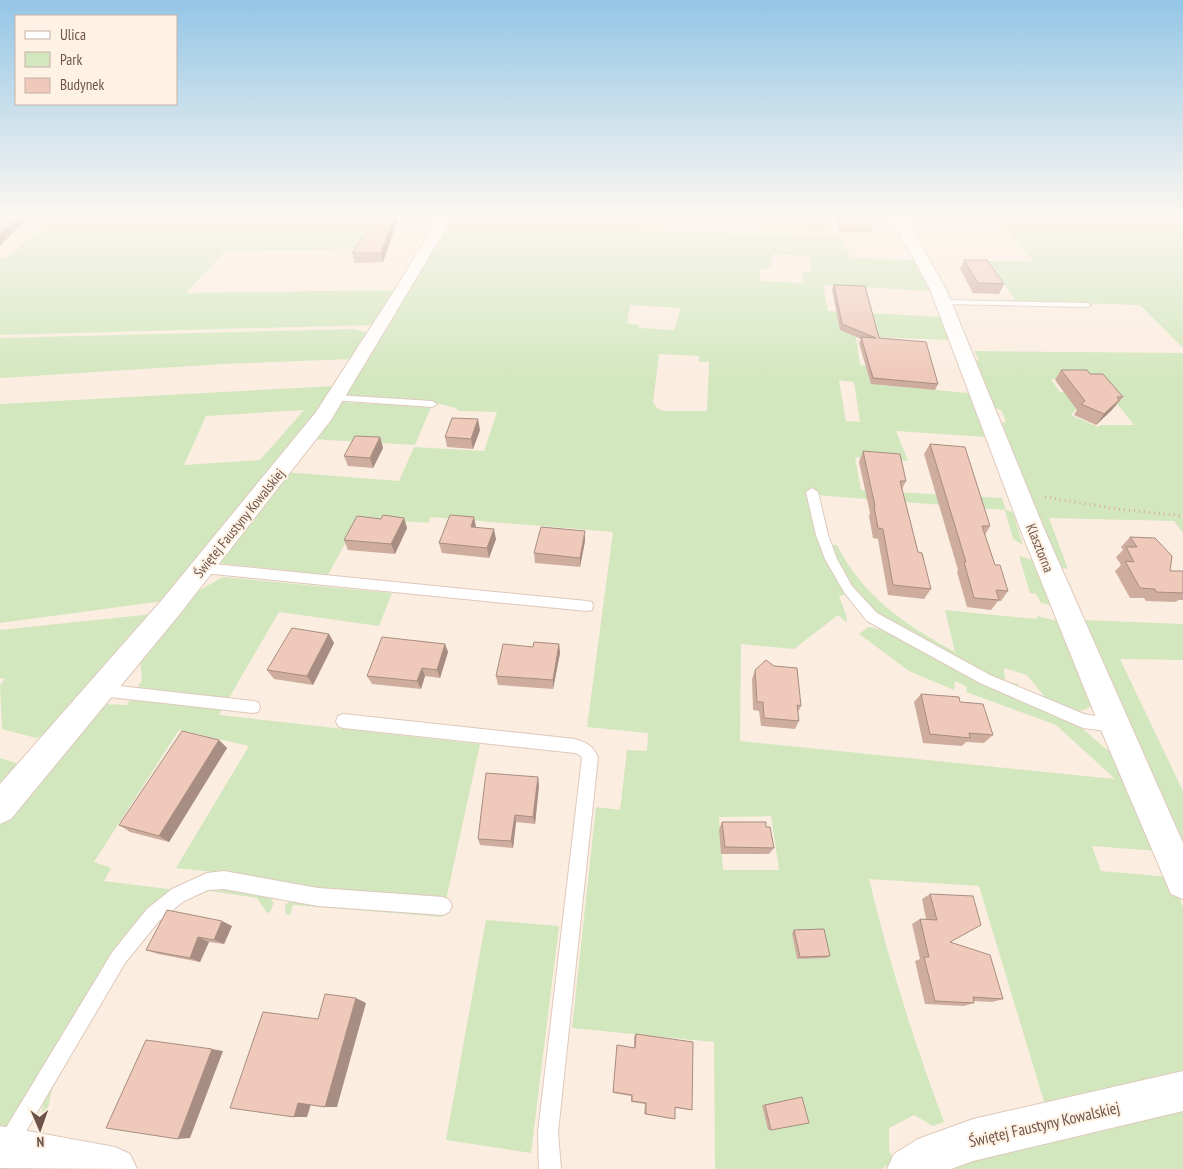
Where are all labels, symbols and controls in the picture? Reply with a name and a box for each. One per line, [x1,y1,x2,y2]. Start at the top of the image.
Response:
legend [15,15,178,105]
text: Ulica [60,25,86,44]
text: Park [60,50,82,69]
text: Budynek [60,75,104,94]
street label: Świętej Faustyny Kowalskiej [189,465,289,581]
street label: Klasztorna [1022,521,1058,575]
street label: Świętej Faustyny Kowalskiej [967,1097,1121,1151]
north arrow [15,1104,65,1154]
text: N [36,1133,45,1151]

